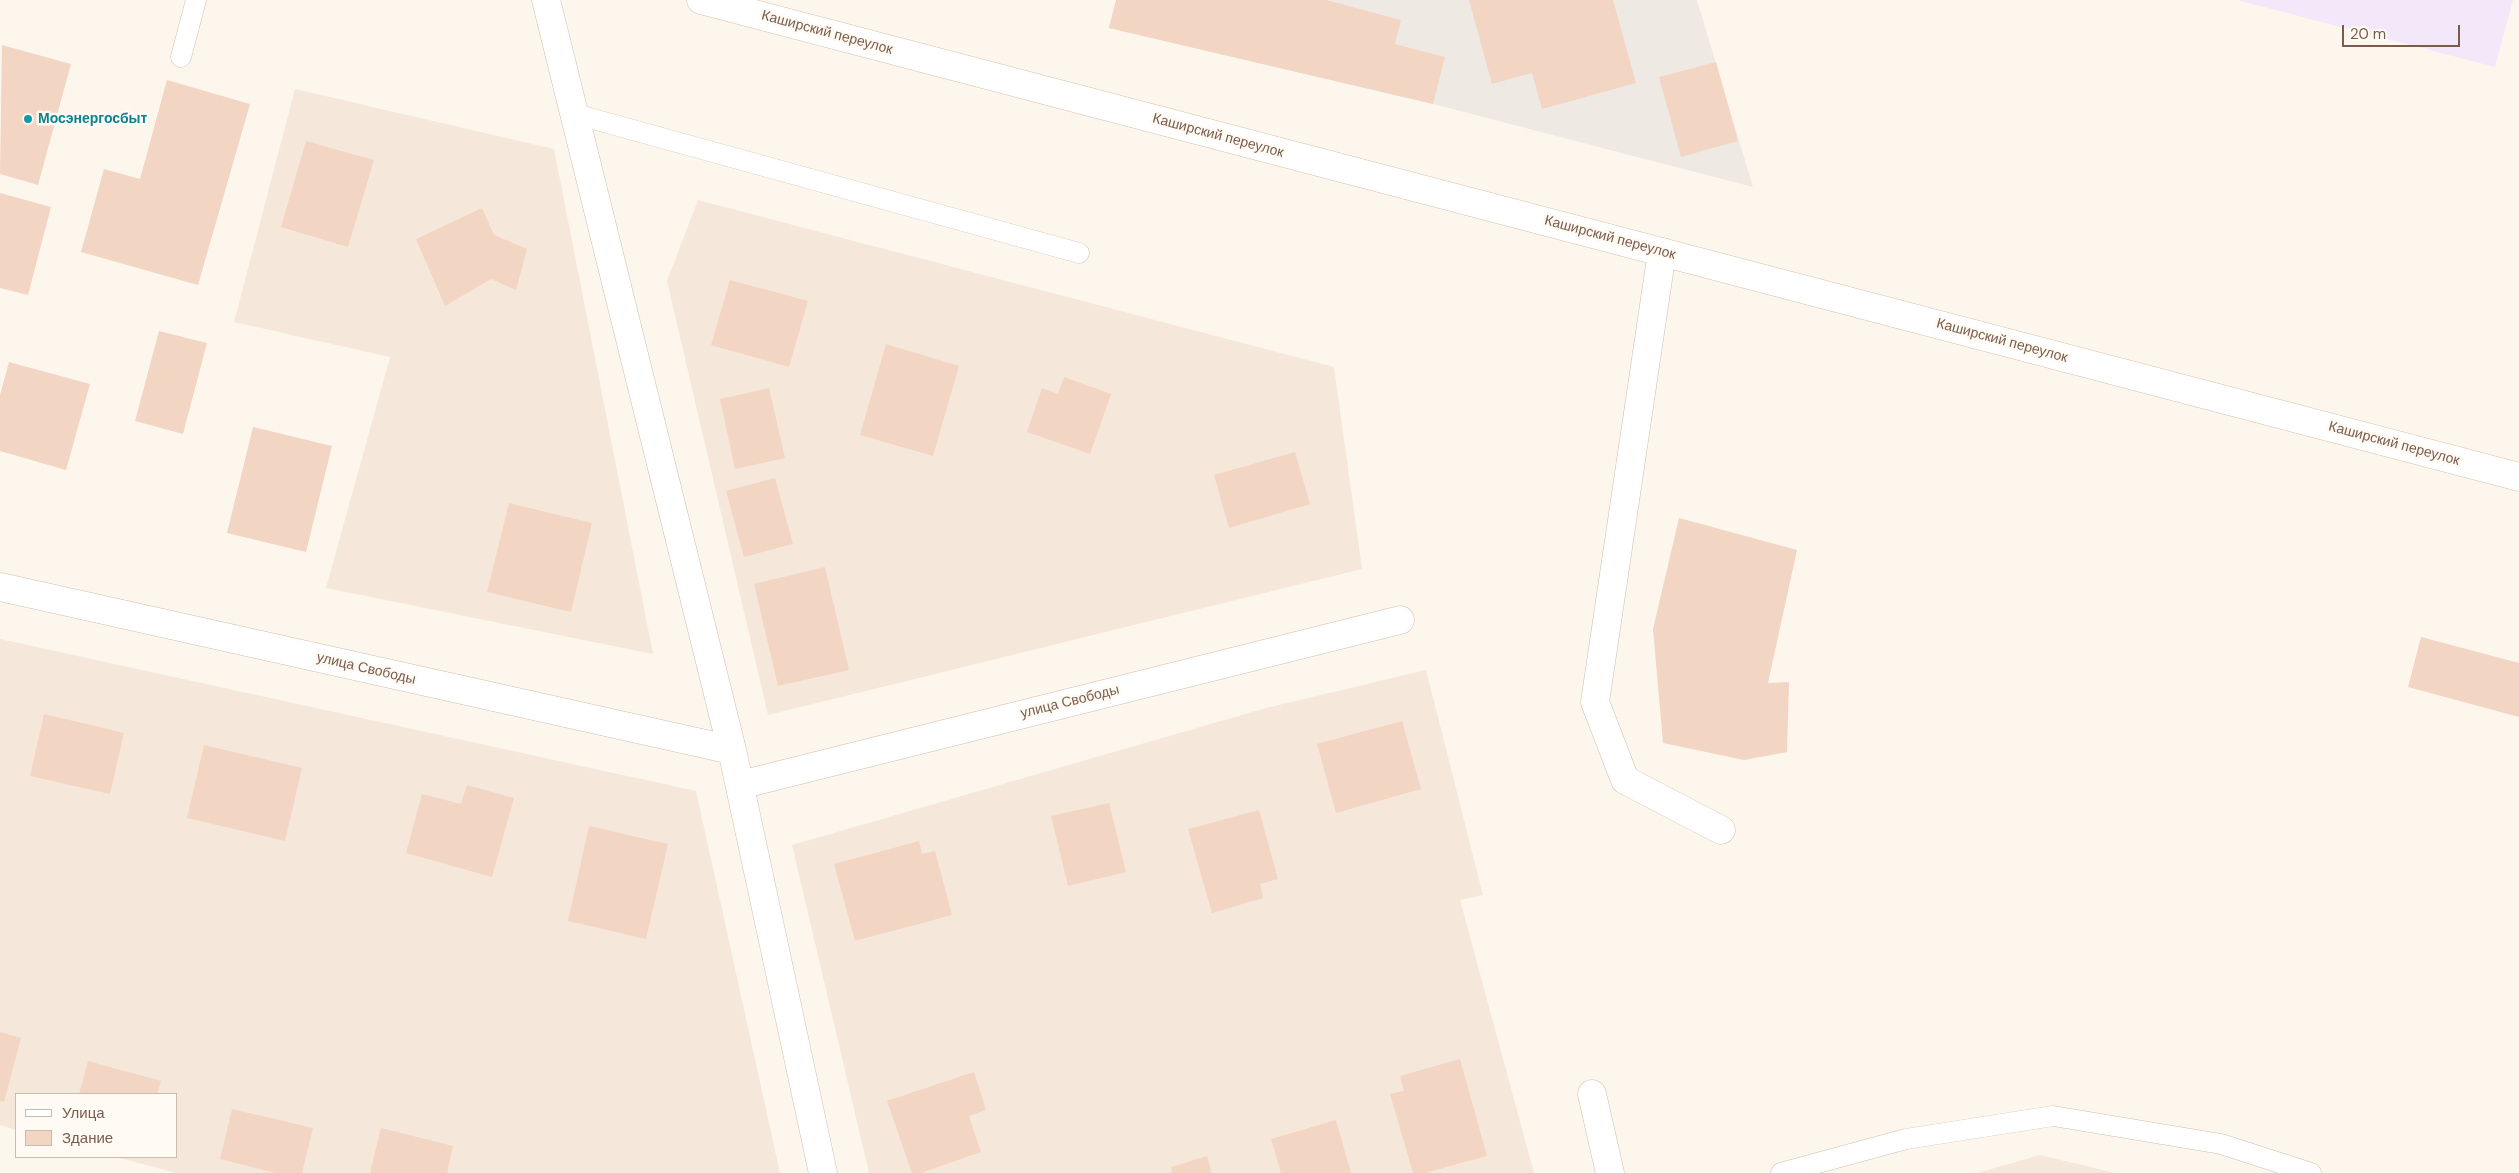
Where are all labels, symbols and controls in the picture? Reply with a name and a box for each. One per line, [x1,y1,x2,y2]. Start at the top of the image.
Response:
street label: Каширский переулок [760,7,894,59]
scale bar [2344,15,2462,47]
text: 20 m [2350,24,2386,44]
street label: Каширский переулок [1151,110,1285,162]
place label: Мосэнергосбыт [38,111,147,127]
marker: Мосэнергосбыт [22,113,34,125]
street label: Каширский переулок [1543,212,1677,264]
street label: Каширский переулок [1935,315,2069,367]
street label: Каширский переулок [2327,418,2461,470]
street label: улица Свободы [315,649,417,689]
street label: улица Свободы [1019,682,1121,722]
legend [15,1093,178,1158]
text: Улица [62,1103,105,1123]
text: Здание [62,1128,113,1148]

